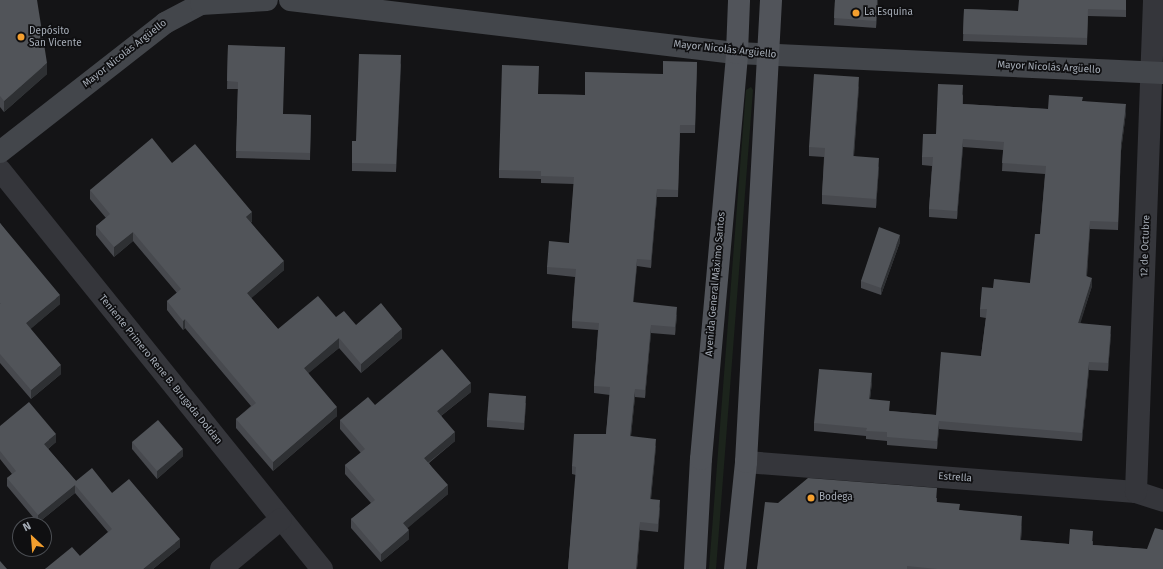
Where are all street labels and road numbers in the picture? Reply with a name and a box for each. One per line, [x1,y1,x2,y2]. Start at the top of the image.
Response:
street label: Mayor Nicolás Argüello [81,17,169,91]
street label: Mayor Nicolás Argüello [673,39,777,61]
street label: Mayor Nicolás Argüello [997,59,1101,77]
street label: Avenida General Máximo Santos [704,211,728,357]
street label: 12 de Octubre [1139,215,1153,277]
street label: Teniente Primero Rene B. Brugada Doldan [96,293,224,447]
street label: Estrella [938,471,972,485]

